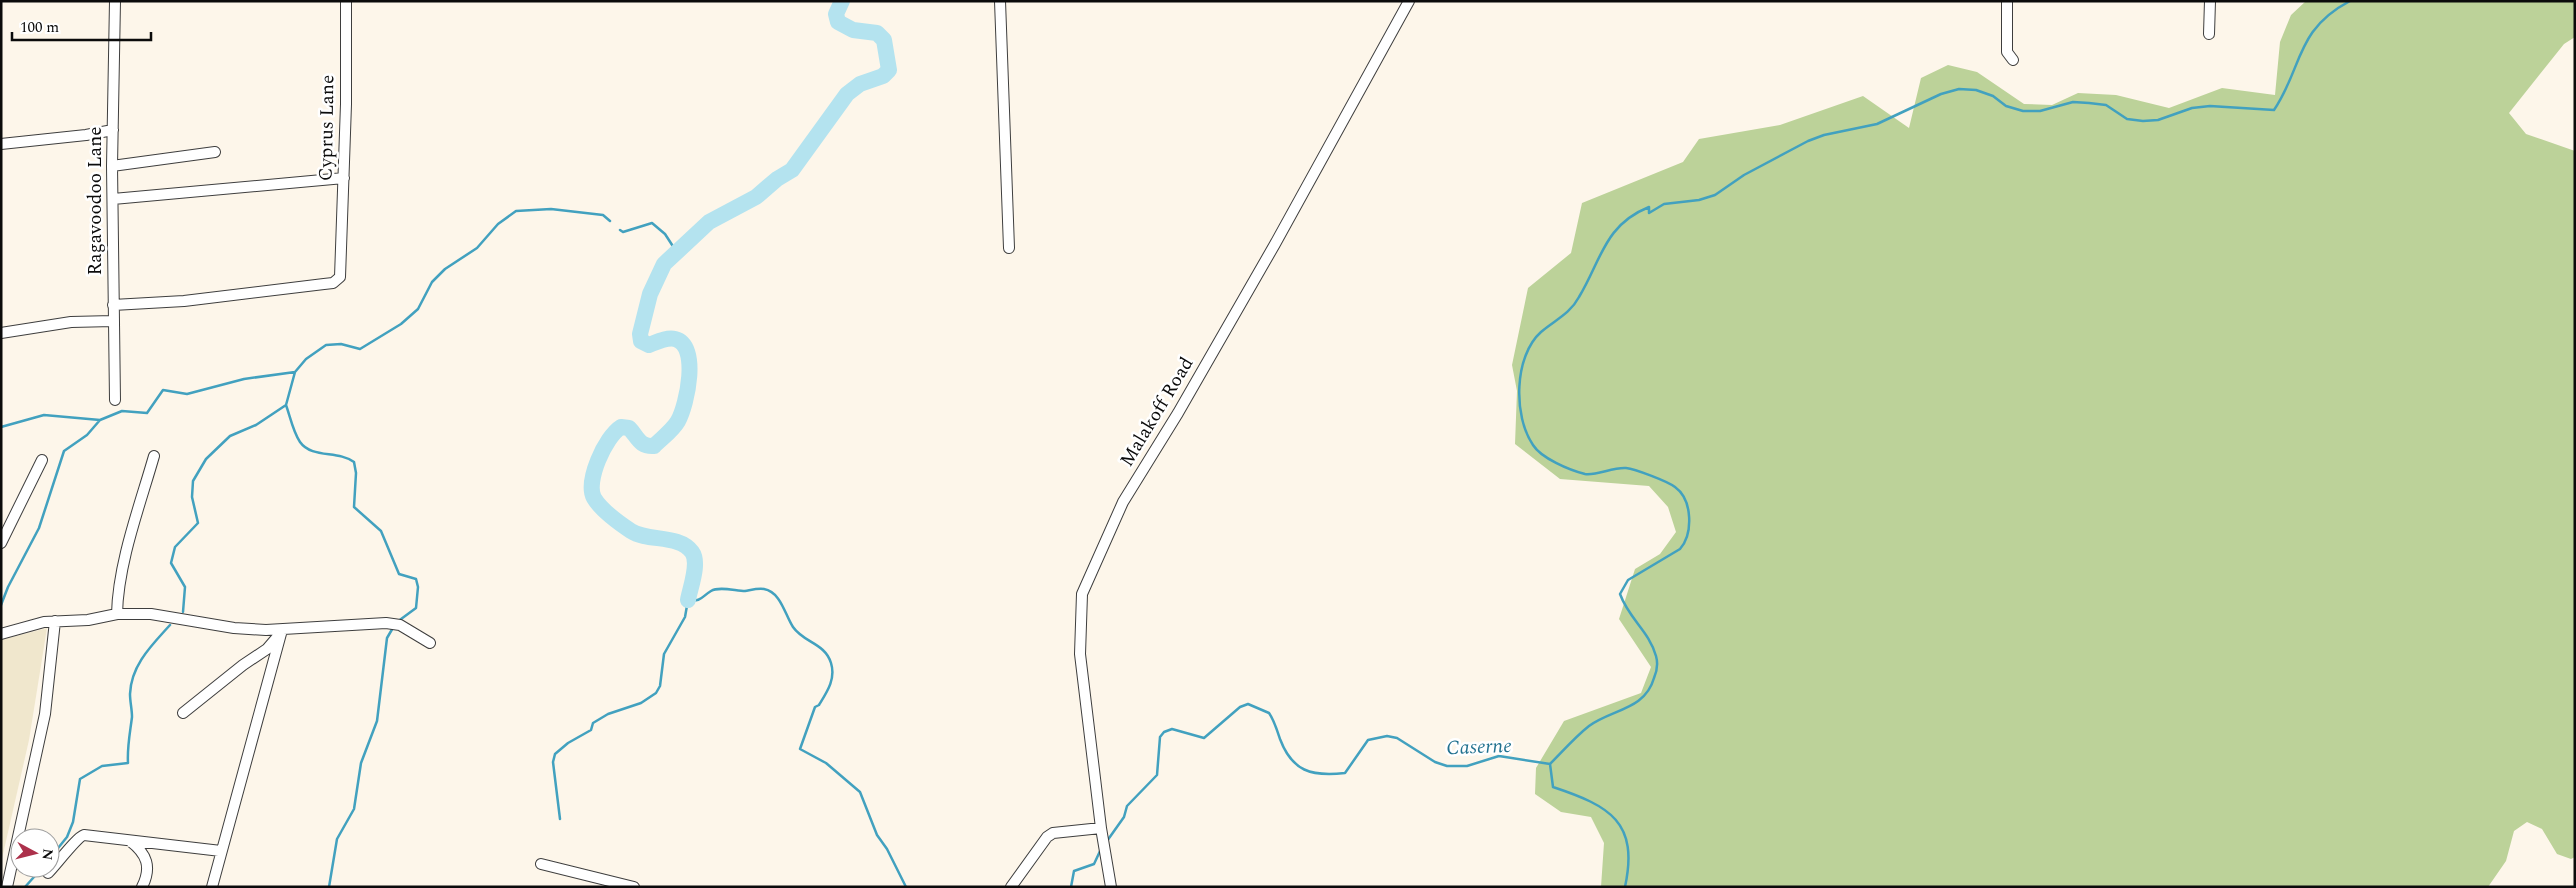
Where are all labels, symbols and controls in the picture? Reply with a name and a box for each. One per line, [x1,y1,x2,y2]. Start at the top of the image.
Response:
scale bar [12,10,151,42]
text: 100 m [20,16,59,39]
street label: Cyprus Lane [312,75,342,181]
street label: Ragavoodoo Lane [81,127,110,275]
street label: Malakoff Road [1113,352,1201,472]
water label: Caserne [1446,731,1512,763]
north arrow [10,828,60,878]
text: N [36,848,59,861]

